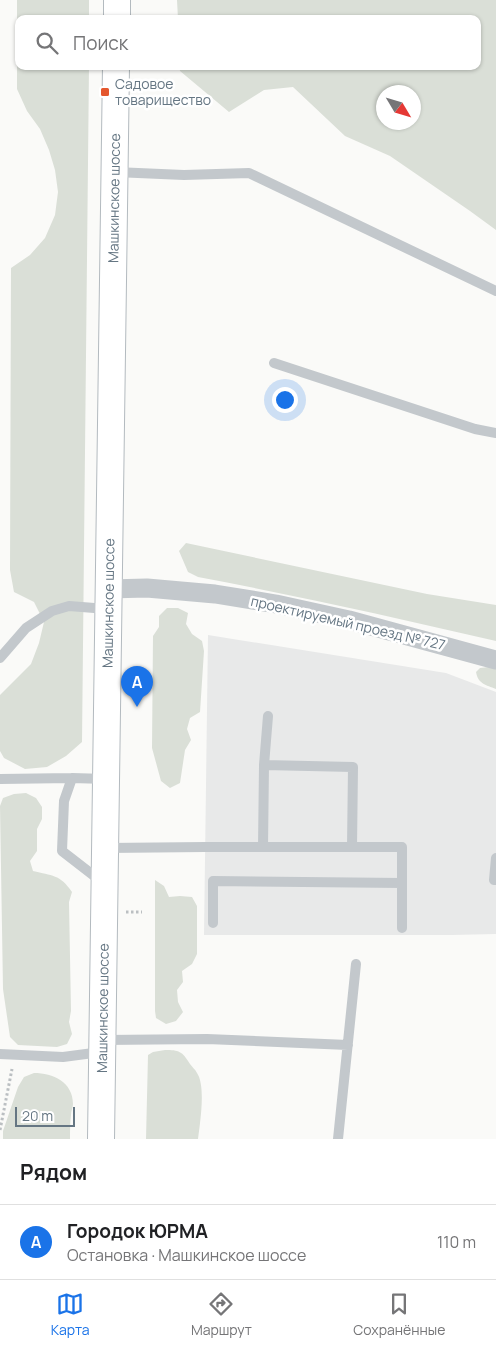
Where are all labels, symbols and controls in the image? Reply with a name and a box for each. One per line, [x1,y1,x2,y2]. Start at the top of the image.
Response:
search box [15,15,481,70]
icon: search [33,29,61,57]
text: Поиск [73,30,128,56]
place label: Садовое товарищество [115,74,211,109]
north arrow [376,85,421,130]
marker: Садовое товарищество [99,86,111,98]
street label: Машкинское шоссе [103,133,124,263]
your location [272,387,298,413]
street label: Машкинское шоссе [98,538,118,668]
street label: проектируемый проезд № 727 [249,591,447,654]
pin: A [121,666,153,707]
street label: Машкинское шоссе [92,943,113,1073]
scale bar [15,1104,75,1127]
text: 20 m [22,1106,53,1125]
text: Рядом [20,1158,87,1186]
text: Городок ЮРМА [67,1218,208,1244]
text: A [31,1231,41,1253]
text: 110 m [437,1231,476,1253]
text: Остановка · Машкинское шоссе [67,1244,306,1266]
tab: Карта [51,1290,90,1339]
tab: Маршрут [191,1290,252,1339]
tab: Сохранённые [353,1290,445,1339]

